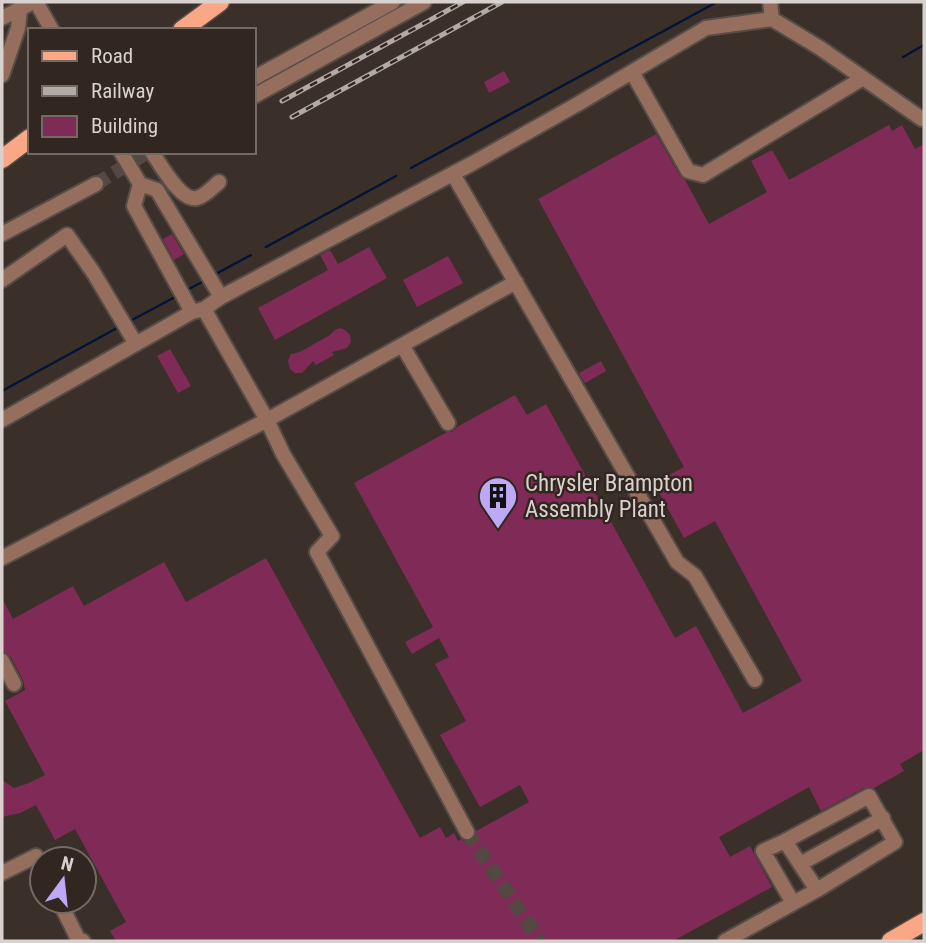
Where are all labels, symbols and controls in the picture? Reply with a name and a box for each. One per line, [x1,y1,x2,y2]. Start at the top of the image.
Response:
legend [28,28,256,154]
text: Road [91,44,133,68]
text: Railway [91,79,154,103]
text: Building [91,114,158,138]
place label: Chrysler Brampton Assembly Plant [525,470,693,523]
building icon: Chrysler Brampton Assembly Plant [477,475,519,530]
north arrow [28,845,98,915]
text: N [59,851,76,877]

